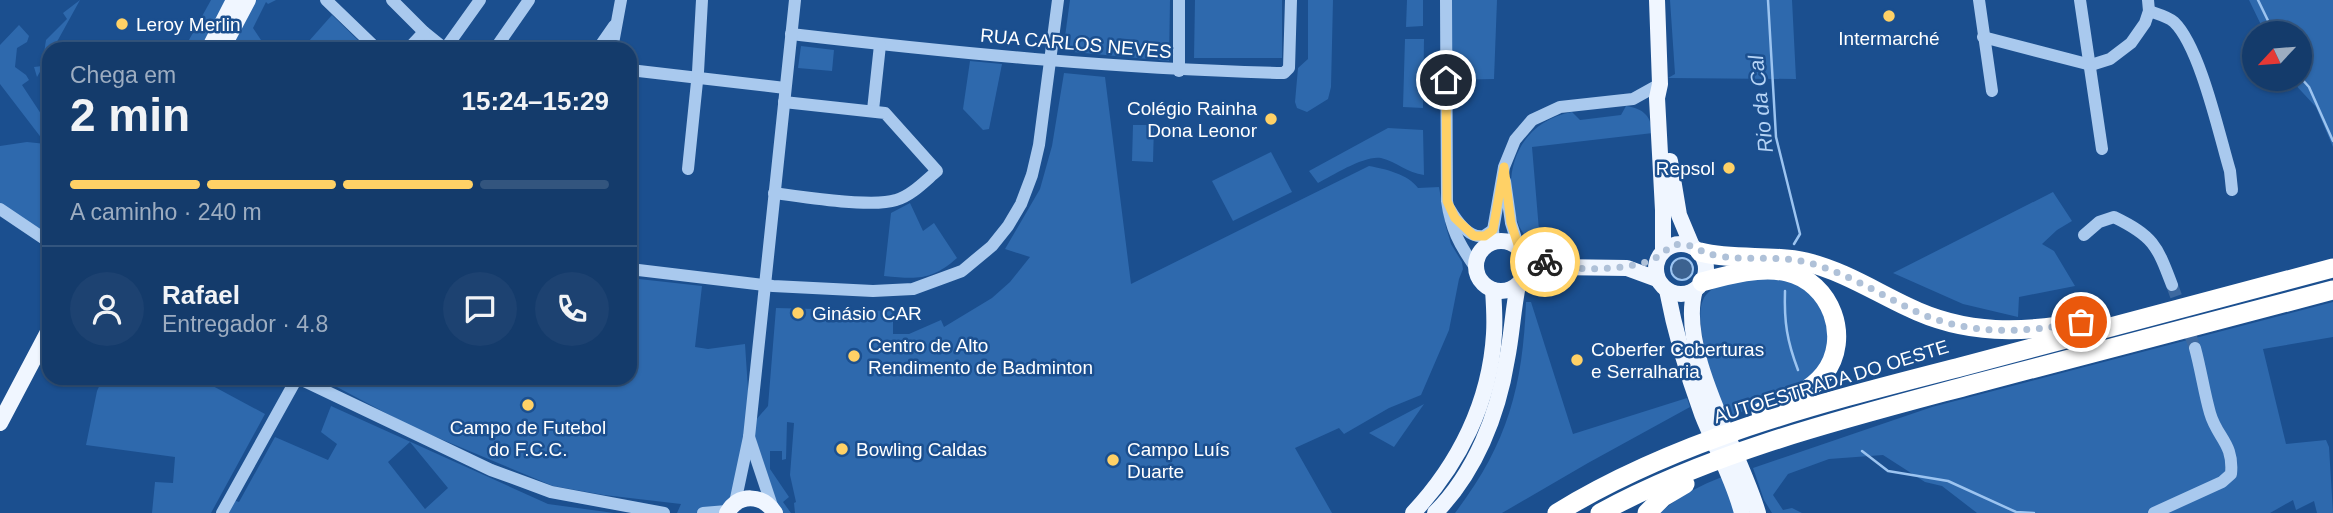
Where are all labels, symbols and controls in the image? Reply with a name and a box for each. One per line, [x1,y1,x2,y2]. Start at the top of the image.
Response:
marker: Intermarché [1881,8,1897,24]
place label: Leroy Merlin [136,14,241,35]
marker: Leroy Merlin [114,16,130,32]
north arrow [2242,21,2312,91]
map controls [2242,21,2312,91]
street label: RUA CARLOS NEVES [979,25,1173,62]
place label: Intermarché [1838,28,1940,49]
pin [1416,50,1476,110]
water label: Rio da Cal [1744,53,1777,154]
icon: home [1427,61,1465,99]
text: Chega em [70,62,176,88]
text: 15:24–15:29 [462,86,609,116]
text: 2 min [70,89,190,141]
place label: Colégio Rainha Dona Leonor [1127,98,1258,141]
marker: Colégio Rainha Dona Leonor [1263,111,1279,127]
place label: Repsol [1656,158,1715,179]
marker: Repsol [1721,160,1737,176]
text: A caminho · 240 m [70,199,262,225]
courier [1510,227,1580,297]
icon: bike [1526,243,1564,281]
button: person [70,272,144,346]
button: chat [443,272,517,346]
button: phone [535,272,609,346]
text: Rafael [162,280,240,310]
pin [2051,292,2111,352]
place label: Ginásio CAR [812,303,922,324]
icon: bag [2062,303,2100,341]
marker: Ginásio CAR [790,305,806,321]
text: Entregador · 4.8 [162,311,328,337]
place label: Centro de Alto Rendimento de Badminton [868,335,1093,378]
street label: AUTOESTRADA DO OESTE [1711,336,1951,427]
place label: Coberfer Coberturas e Serralharia [1591,339,1764,382]
marker: Centro de Alto Rendimento de Badminton [846,348,862,364]
marker: Coberfer Coberturas e Serralharia [1569,352,1585,368]
marker: Campo de Futebol do F.C.C. [520,397,536,413]
place label: Campo de Futebol do F.C.C. [450,417,606,460]
place label: Bowling Caldas [856,439,987,460]
place label: Campo Luís Duarte [1127,439,1229,482]
marker: Bowling Caldas [834,441,850,457]
marker: Campo Luís Duarte [1105,452,1121,468]

